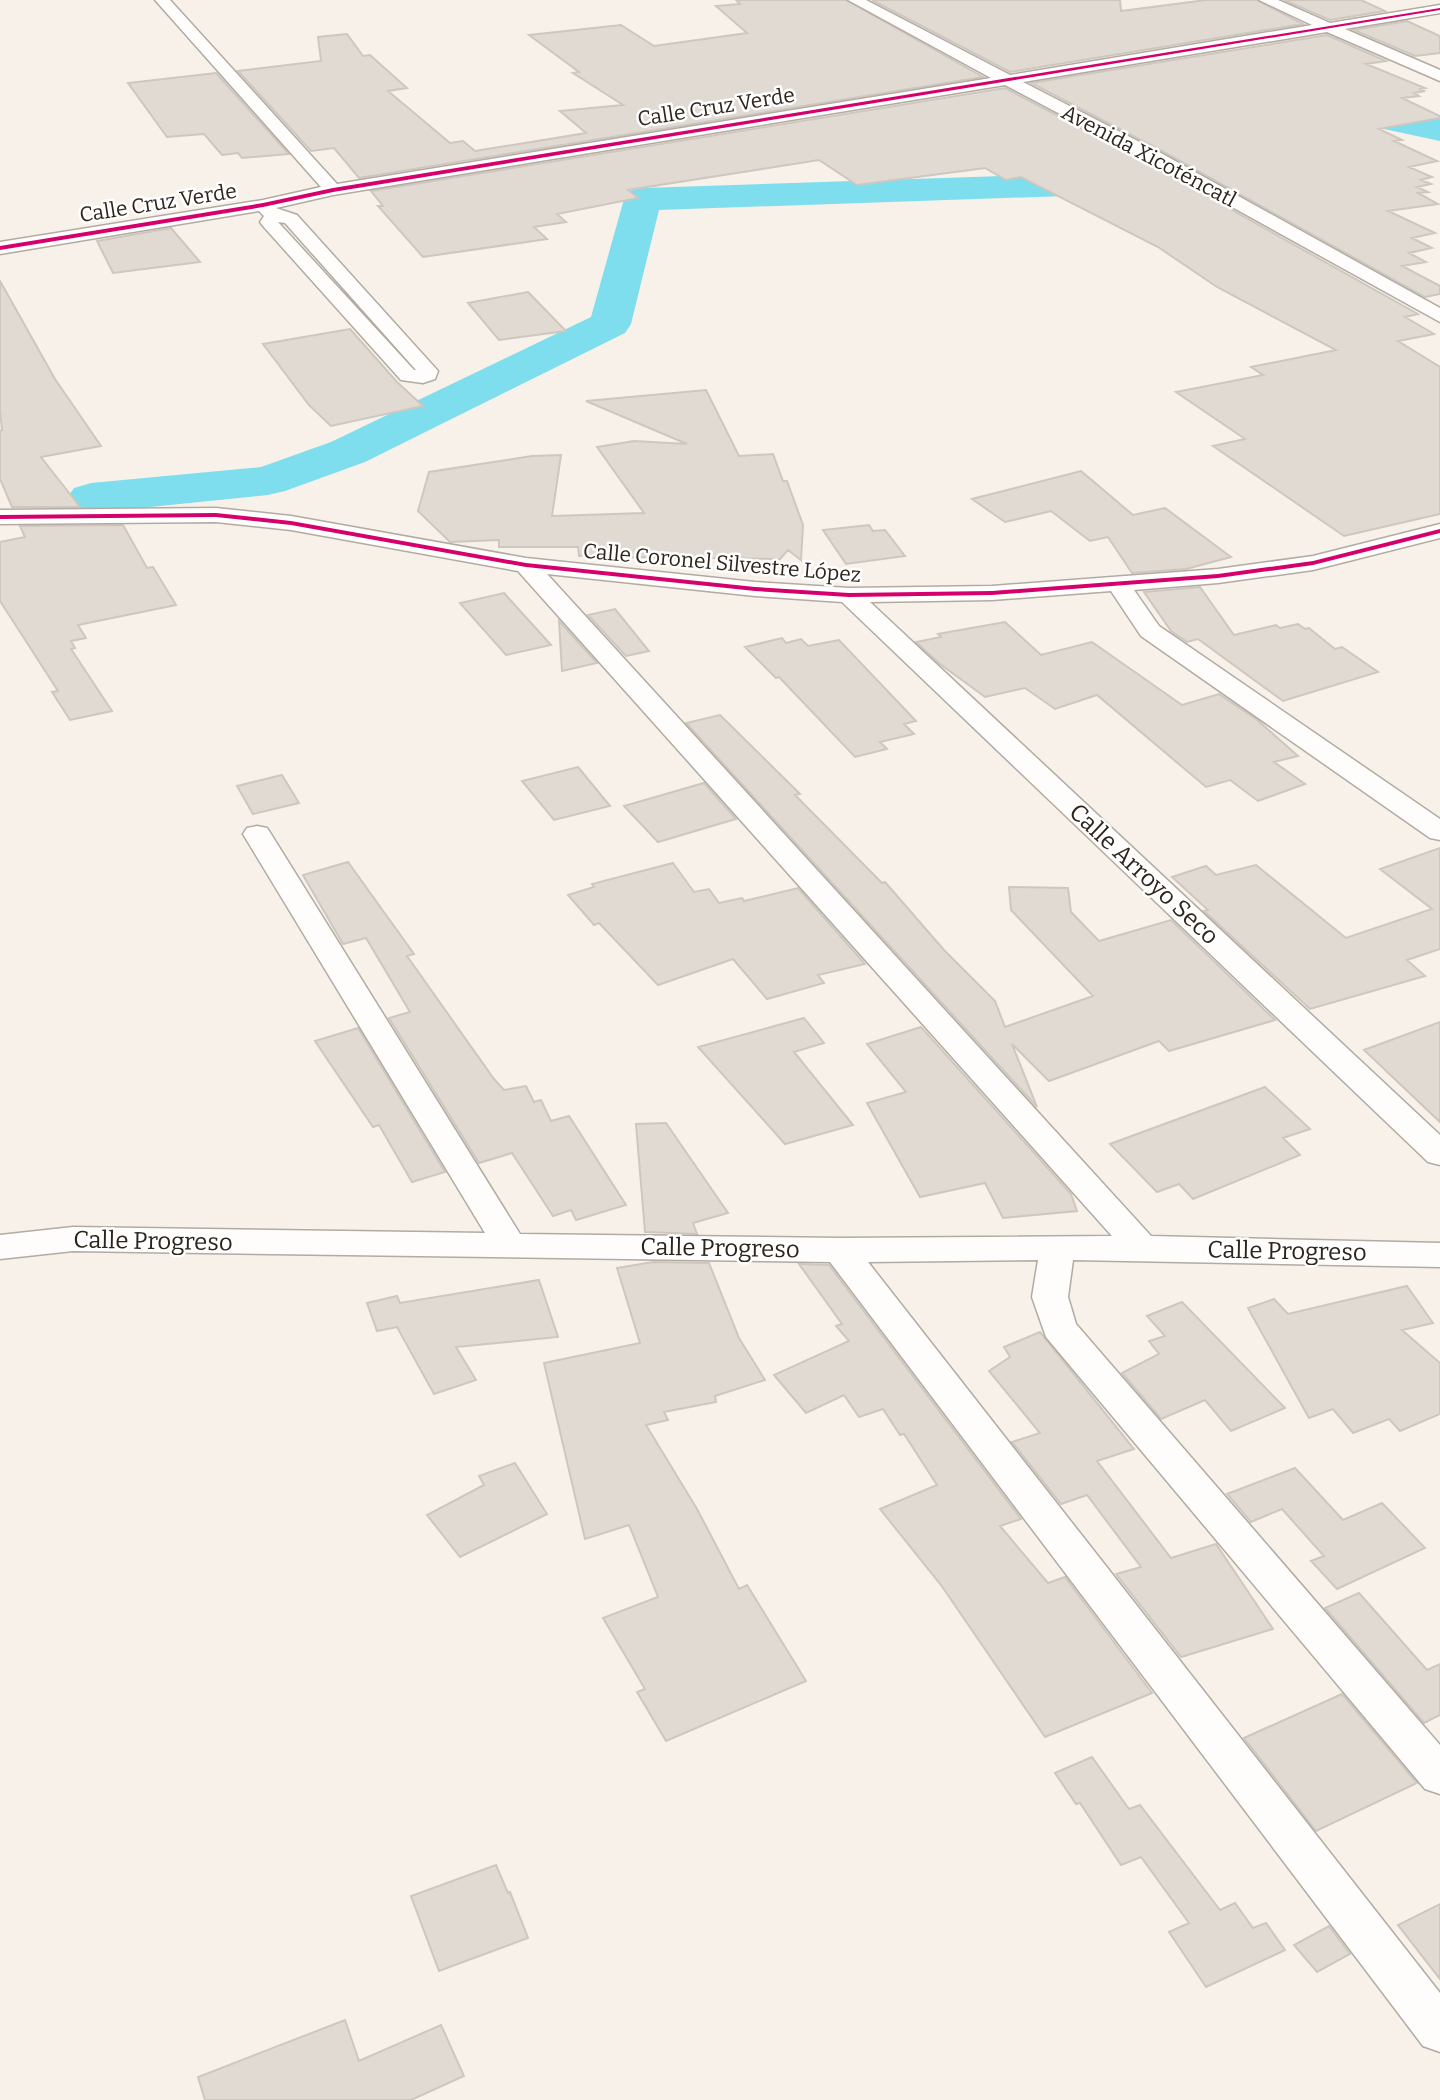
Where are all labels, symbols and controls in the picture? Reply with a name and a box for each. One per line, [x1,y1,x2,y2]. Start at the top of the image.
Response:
street label: Calle Cruz Verde [636,82,796,132]
street label: Avenida Xicoténcatl [1057,99,1241,213]
street label: Calle Cruz Verde [78,178,238,228]
street label: Calle Coronel Silvestre López [582,538,862,588]
street label: Calle Arroyo Seco [1064,798,1224,950]
street label: Calle Progreso [73,1226,233,1256]
street label: Calle Progreso [640,1233,800,1263]
street label: Calle Progreso [1207,1236,1367,1266]

